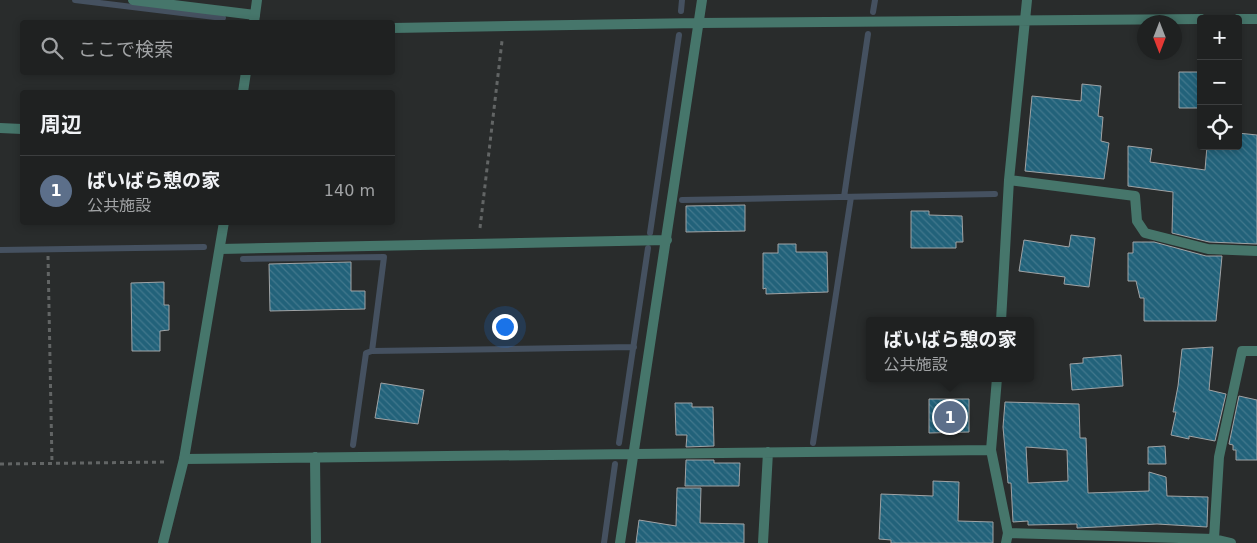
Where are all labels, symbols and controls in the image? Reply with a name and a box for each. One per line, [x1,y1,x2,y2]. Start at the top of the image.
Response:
north arrow [1137,15,1182,60]
map controls [1197,15,1242,150]
button: + [1197,15,1242,60]
search box [20,20,395,75]
icon: search [38,34,66,62]
text: ここで検索 [78,38,173,60]
button: − [1197,60,1242,105]
button: locate [1197,105,1242,150]
text: 周辺 [40,113,82,137]
text: ばいばら憩の家 [87,169,220,191]
text: 1 [50,181,62,200]
text: 140 m [324,181,375,200]
text: 公共施設 [87,196,151,215]
your location [492,314,518,340]
popup [866,317,1034,382]
text: ばいばら憩の家 [883,328,1017,350]
text: 公共施設 [883,355,948,374]
pin: 1 [934,398,966,436]

